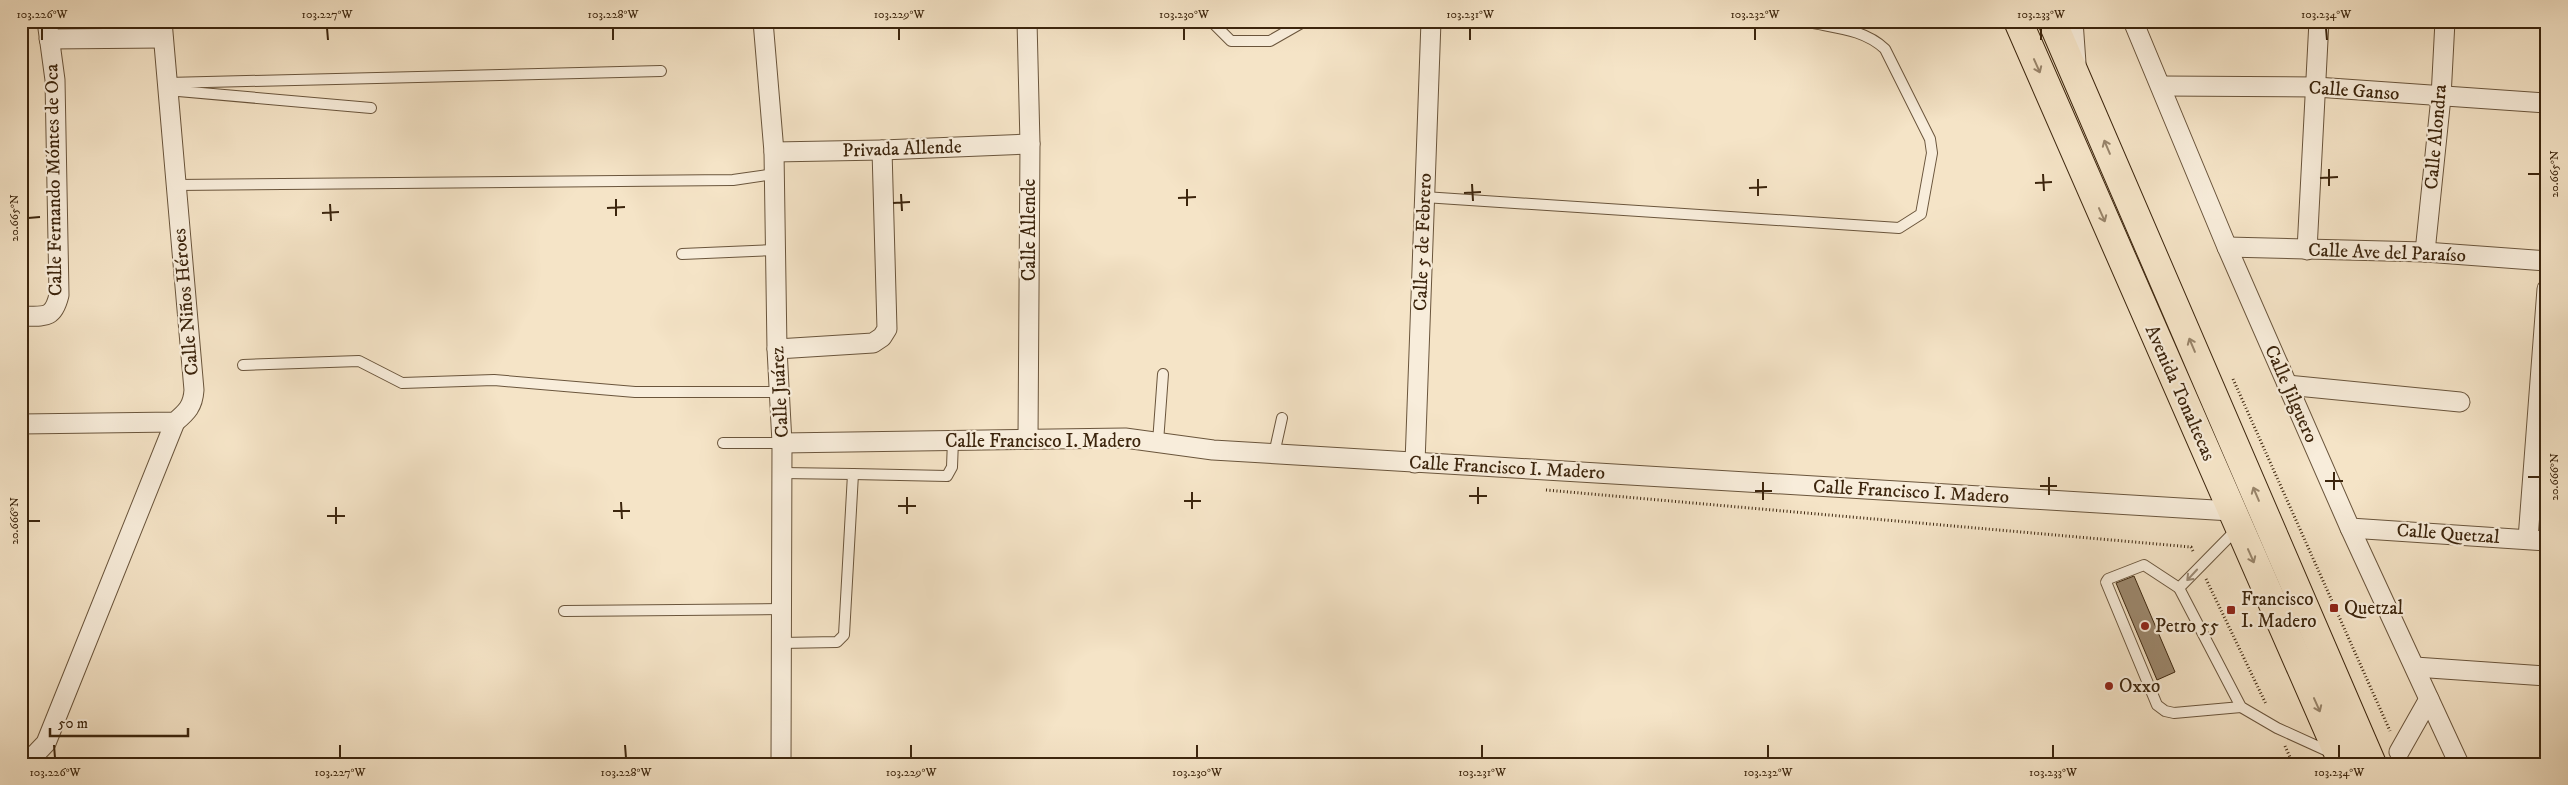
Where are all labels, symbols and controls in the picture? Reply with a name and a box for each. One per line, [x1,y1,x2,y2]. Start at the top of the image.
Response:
text: 103.226°W [17,7,69,22]
text: 103.227°W [302,7,353,22]
text: 103.228°W [588,7,639,22]
text: 103.229°W [874,7,925,22]
text: 103.230°W [1159,7,1210,22]
text: 103.231°W [1446,7,1495,22]
text: 103.232°W [1730,7,1781,22]
text: 103.233°W [2017,7,2066,22]
text: 103.234°W [2301,7,2352,22]
one-way arrow [2033,58,2043,73]
street label: Calle Fernando Móntes de Oca [40,64,68,296]
street label: Calle Ganso [2308,76,2400,106]
street label: Calle Alondra [2420,83,2452,191]
street label: Privada Allende [842,135,962,163]
one-way arrow [2101,140,2111,155]
text: 20.665°N [2547,150,2562,198]
street label: Calle 5 de Febrero [1409,173,1437,311]
street label: Calle Allende [1018,179,1041,281]
text: 20.665°N [7,194,22,242]
one-way arrow [2098,207,2108,222]
street label: Calle Niños Héroes [168,227,204,377]
street label: Calle Ave del Paraíso [2308,239,2466,267]
street label: Avenida Tonaltecas [2140,322,2220,464]
one-way arrow [2186,337,2195,352]
street label: Calle Jilguero [2259,342,2323,446]
street label: Calle Juárez [766,346,794,438]
street label: Calle Francisco I. Madero [945,430,1141,453]
street label: Calle Francisco I. Madero [1408,451,1606,485]
text: 20.666°N [2547,453,2562,501]
street label: Calle Francisco I. Madero [1812,475,2010,509]
one-way arrow [2250,487,2260,502]
text: 20.666°N [7,497,22,545]
street label: Calle Quetzal [2396,519,2501,549]
one-way arrow [2247,548,2257,563]
one-way arrow [2186,568,2198,581]
place label: Francisco I. Madero [2241,588,2317,633]
place label: Quetzal [2344,597,2404,620]
marker: Quetzal [2328,602,2340,614]
marker: Francisco I. Madero [2225,604,2237,616]
place label: Petro 55 [2155,615,2220,638]
marker: Petro 55 [2139,620,2151,632]
place label: Oxxo [2119,675,2160,698]
marker: Oxxo [2103,680,2115,692]
one-way arrow [2312,697,2322,712]
scale bar [50,705,188,737]
text: 50 m [58,714,88,733]
text: 103.226°W [30,765,82,780]
text: 103.227°W [315,765,366,780]
text: 103.228°W [601,765,652,780]
text: 103.229°W [886,765,937,780]
text: 103.230°W [1172,765,1223,780]
text: 103.231°W [1458,765,1507,780]
text: 103.232°W [1743,765,1794,780]
text: 103.233°W [2029,765,2078,780]
text: 103.234°W [2314,765,2365,780]

